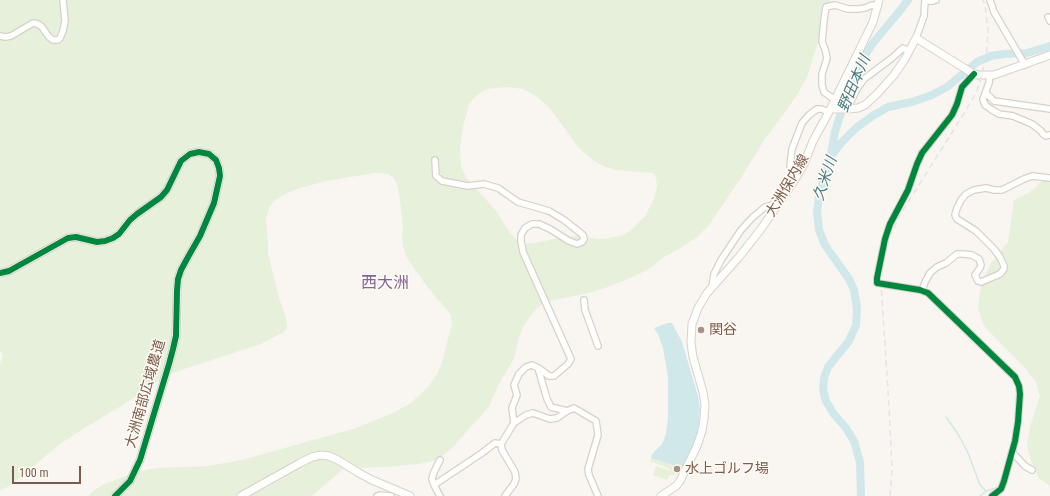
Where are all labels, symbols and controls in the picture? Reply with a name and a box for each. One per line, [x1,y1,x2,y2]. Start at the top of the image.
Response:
water label: 野田本川 [835,53,875,115]
street label: 大洲保内線 [763,152,813,220]
water label: 久米川 [810,155,842,203]
district label: 西大洲 [361,274,409,294]
place label: 関谷 [709,322,737,338]
marker: 関谷 [696,325,706,335]
street label: 大洲南部広域農道 [122,338,170,450]
scale bar [14,458,83,484]
place label: 水上ゴルフ場 [685,461,769,477]
marker: 水上ゴルフ場 [672,464,682,474]
text: 100 m [19,466,49,480]

